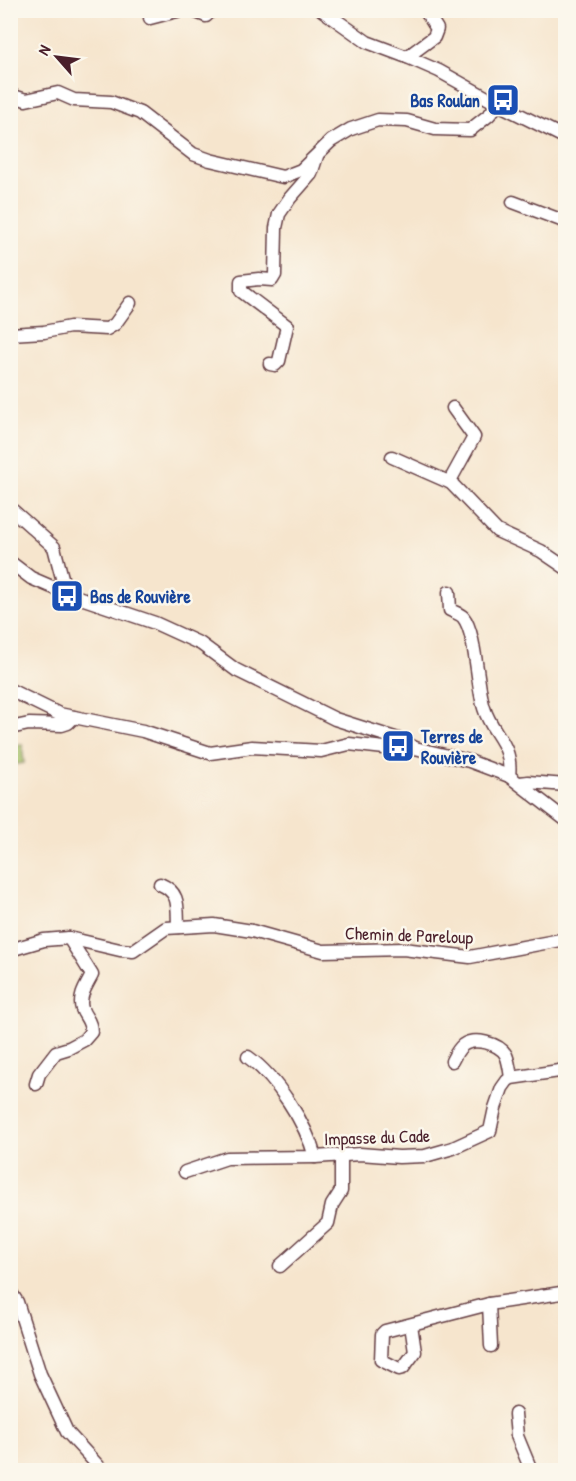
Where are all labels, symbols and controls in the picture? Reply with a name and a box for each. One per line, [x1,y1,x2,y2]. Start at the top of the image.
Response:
north arrow [27,27,87,87]
text: N [32,41,56,59]
bus stop icon: Bas Roulan [485,82,521,118]
place label: Bas Roulan [410,88,480,113]
bus stop icon: Bas de Rouvière [49,578,85,614]
place label: Bas de Rouvière [90,584,192,609]
place label: Terres de Rouvière [420,724,484,770]
bus stop icon: Terres de Rouvière [380,728,416,764]
street label: Chemin de Pareloup [344,920,474,950]
street label: Impasse du Cade [324,1123,430,1151]

